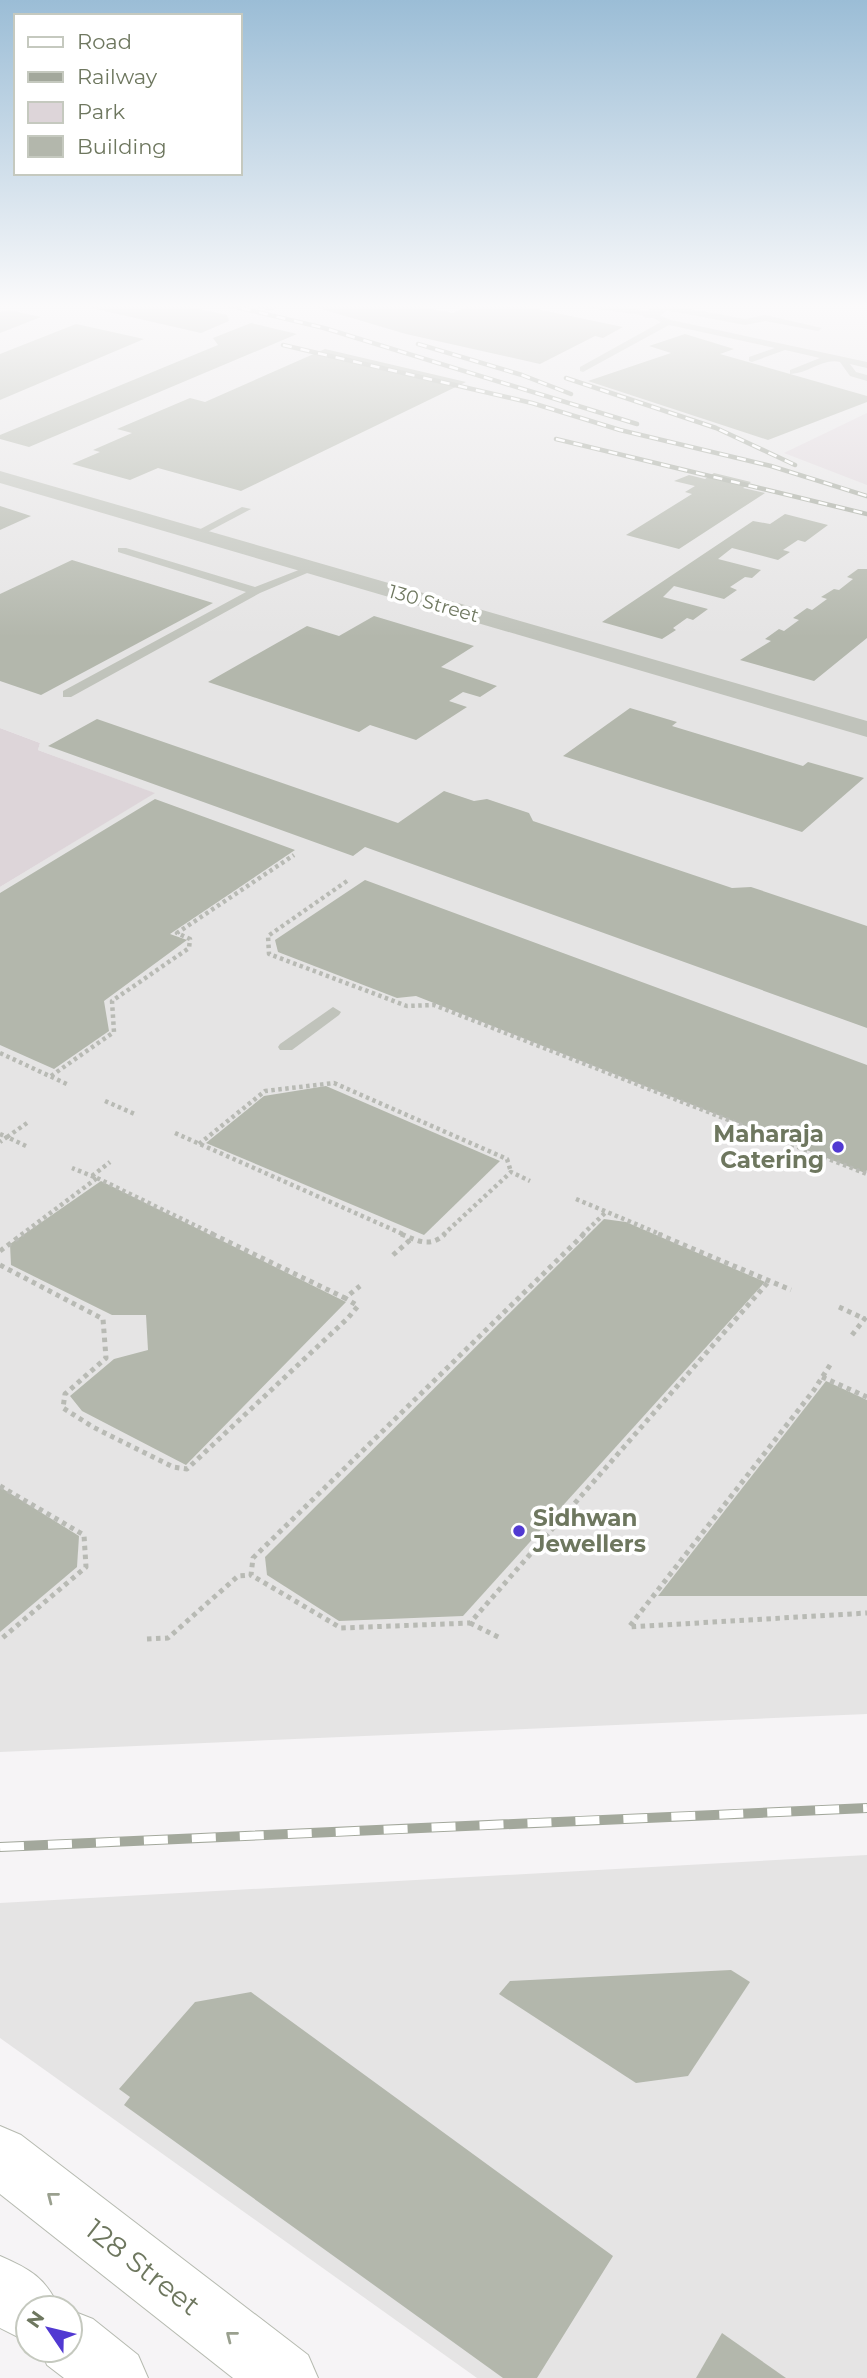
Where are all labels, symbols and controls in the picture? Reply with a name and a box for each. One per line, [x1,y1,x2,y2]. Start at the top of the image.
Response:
legend [14,14,242,175]
text: Road [77,29,132,54]
text: Railway [77,64,158,89]
text: Park [77,99,125,124]
text: Building [77,134,167,159]
street label: 130 Street [386,580,482,627]
place label: Maharaja Catering [713,1120,824,1174]
marker: Maharaja Catering [830,1139,846,1155]
place label: Sidhwan Jewellers [532,1504,646,1558]
marker: Sidhwan Jewellers [511,1523,527,1539]
one-way arrow [47,2192,59,2205]
street label: 128 Street [79,2212,207,2322]
north arrow [14,2294,84,2364]
text: N [22,2307,49,2332]
one-way arrow [227,2332,239,2345]

